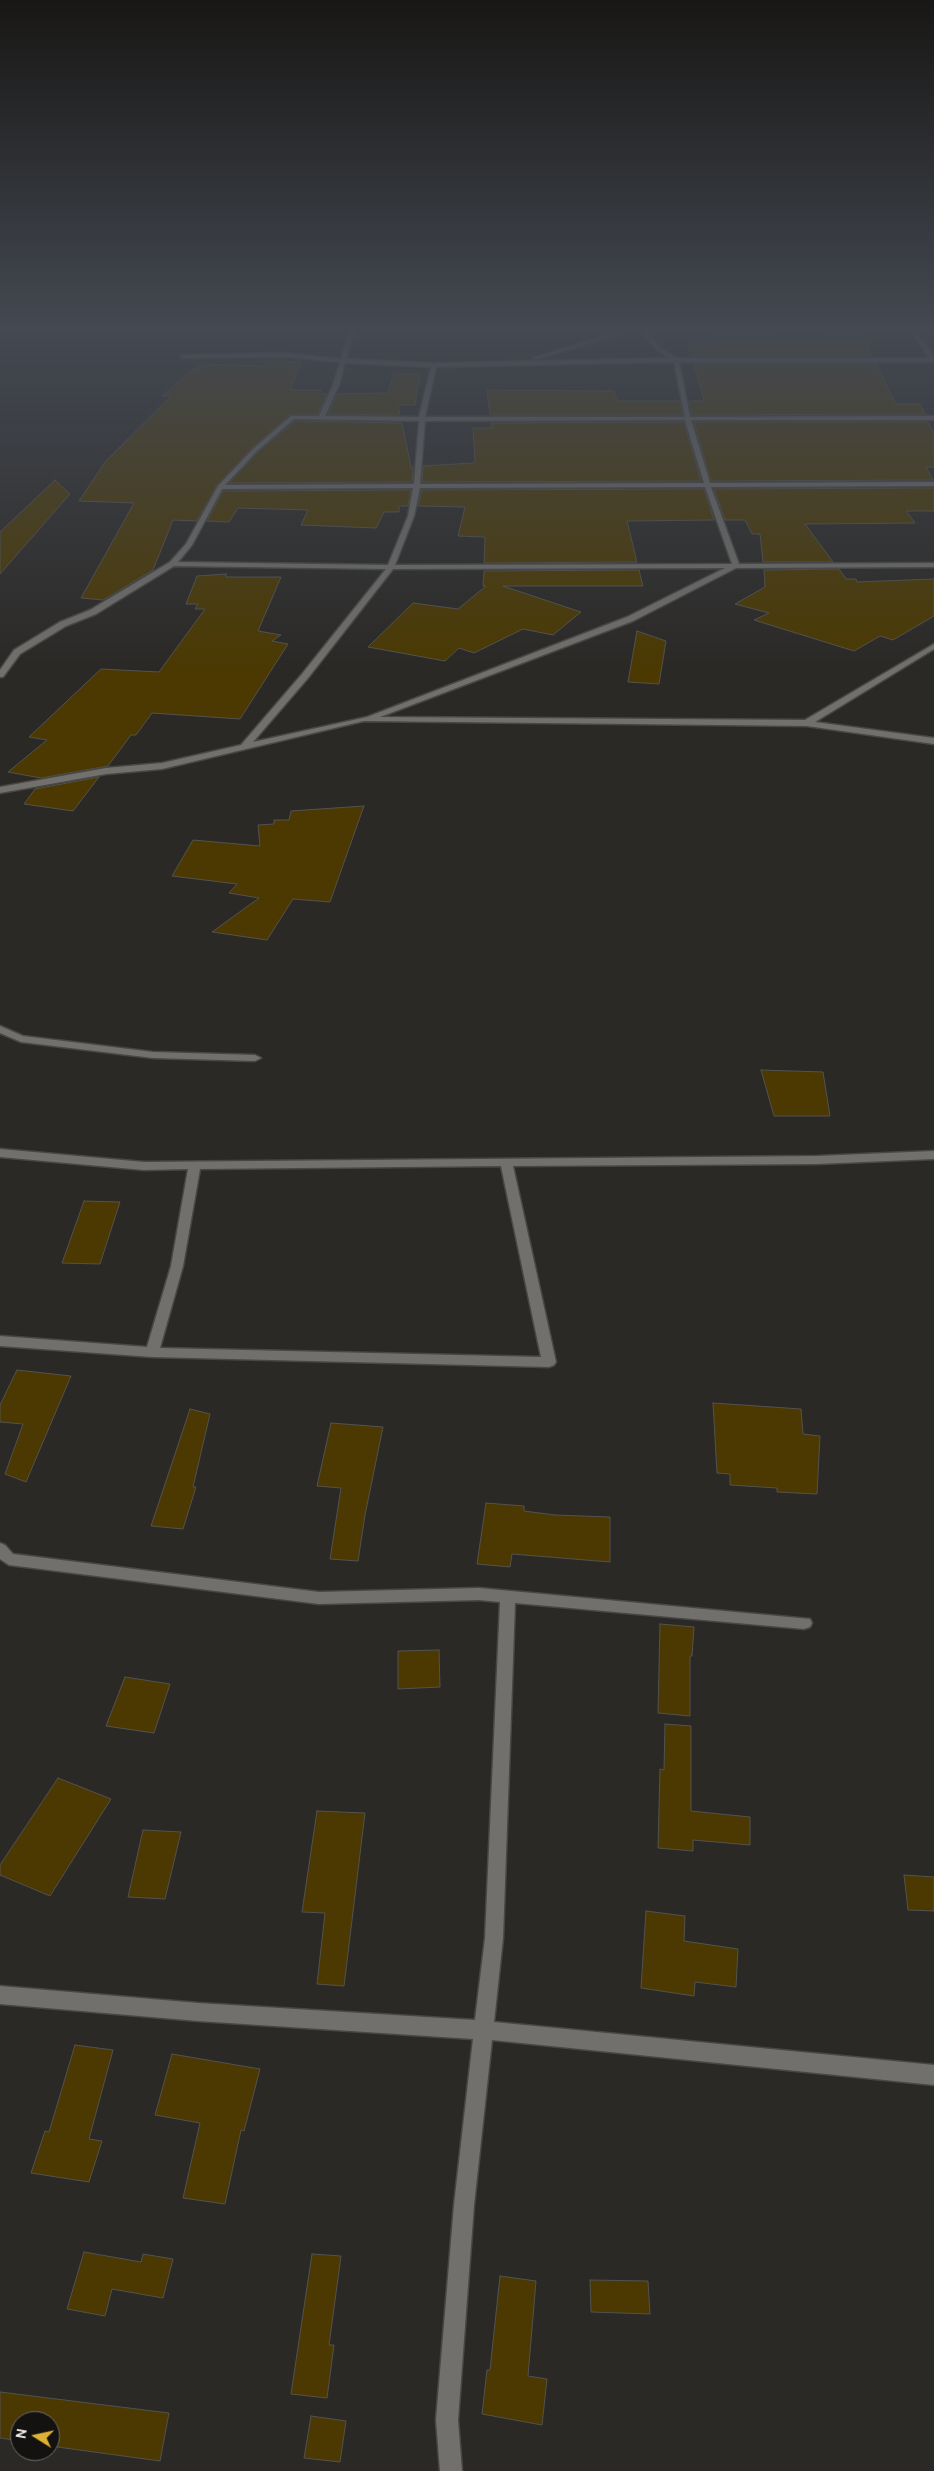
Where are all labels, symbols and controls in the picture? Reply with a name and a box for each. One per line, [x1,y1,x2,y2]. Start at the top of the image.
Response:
north arrow [10,2411,60,2461]
text: N [11,2427,31,2440]

